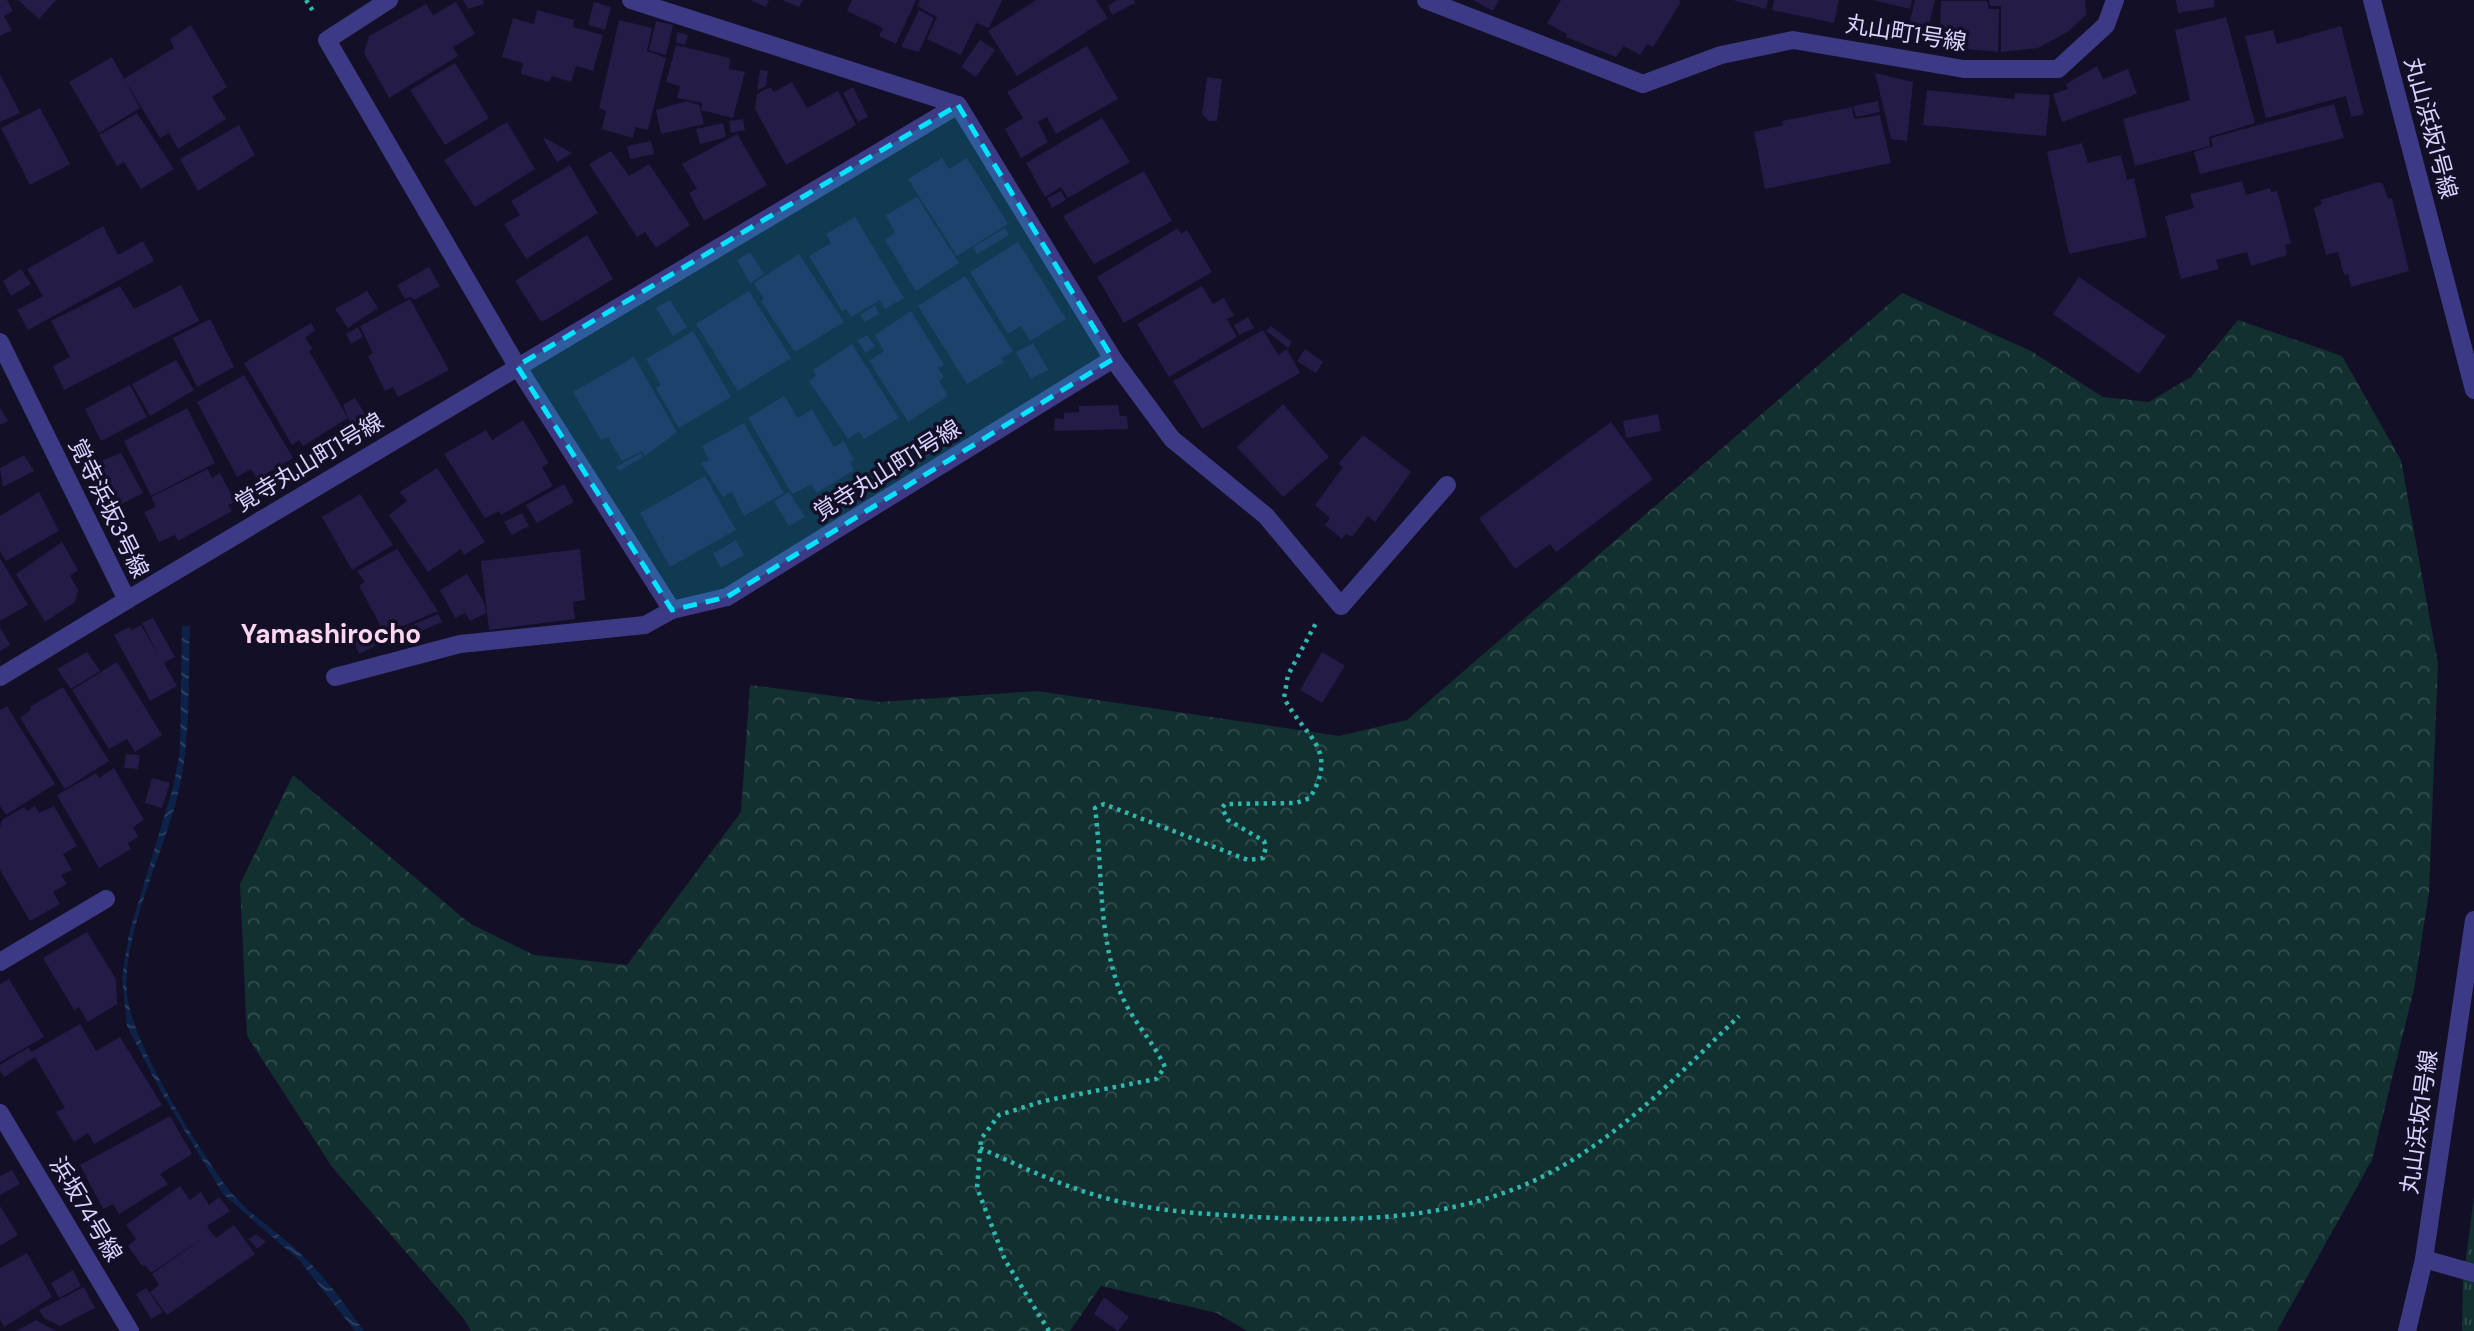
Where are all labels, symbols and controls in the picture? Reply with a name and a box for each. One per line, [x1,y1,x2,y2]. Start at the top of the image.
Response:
street label: 丸山町1号線 [1843,9,1969,57]
street label: 丸山浜坂1号線 [2398,54,2464,202]
street label: 覚寺丸山町1号線 [229,406,389,518]
street label: 覚寺丸山町1号線 [808,413,966,527]
street label: 覚寺浜坂3号線 [62,433,156,583]
district label: Yamashirocho [241,617,421,651]
street label: 丸山浜坂1号線 [2394,1048,2444,1196]
street label: 浜坂74号線 [43,1151,129,1267]

